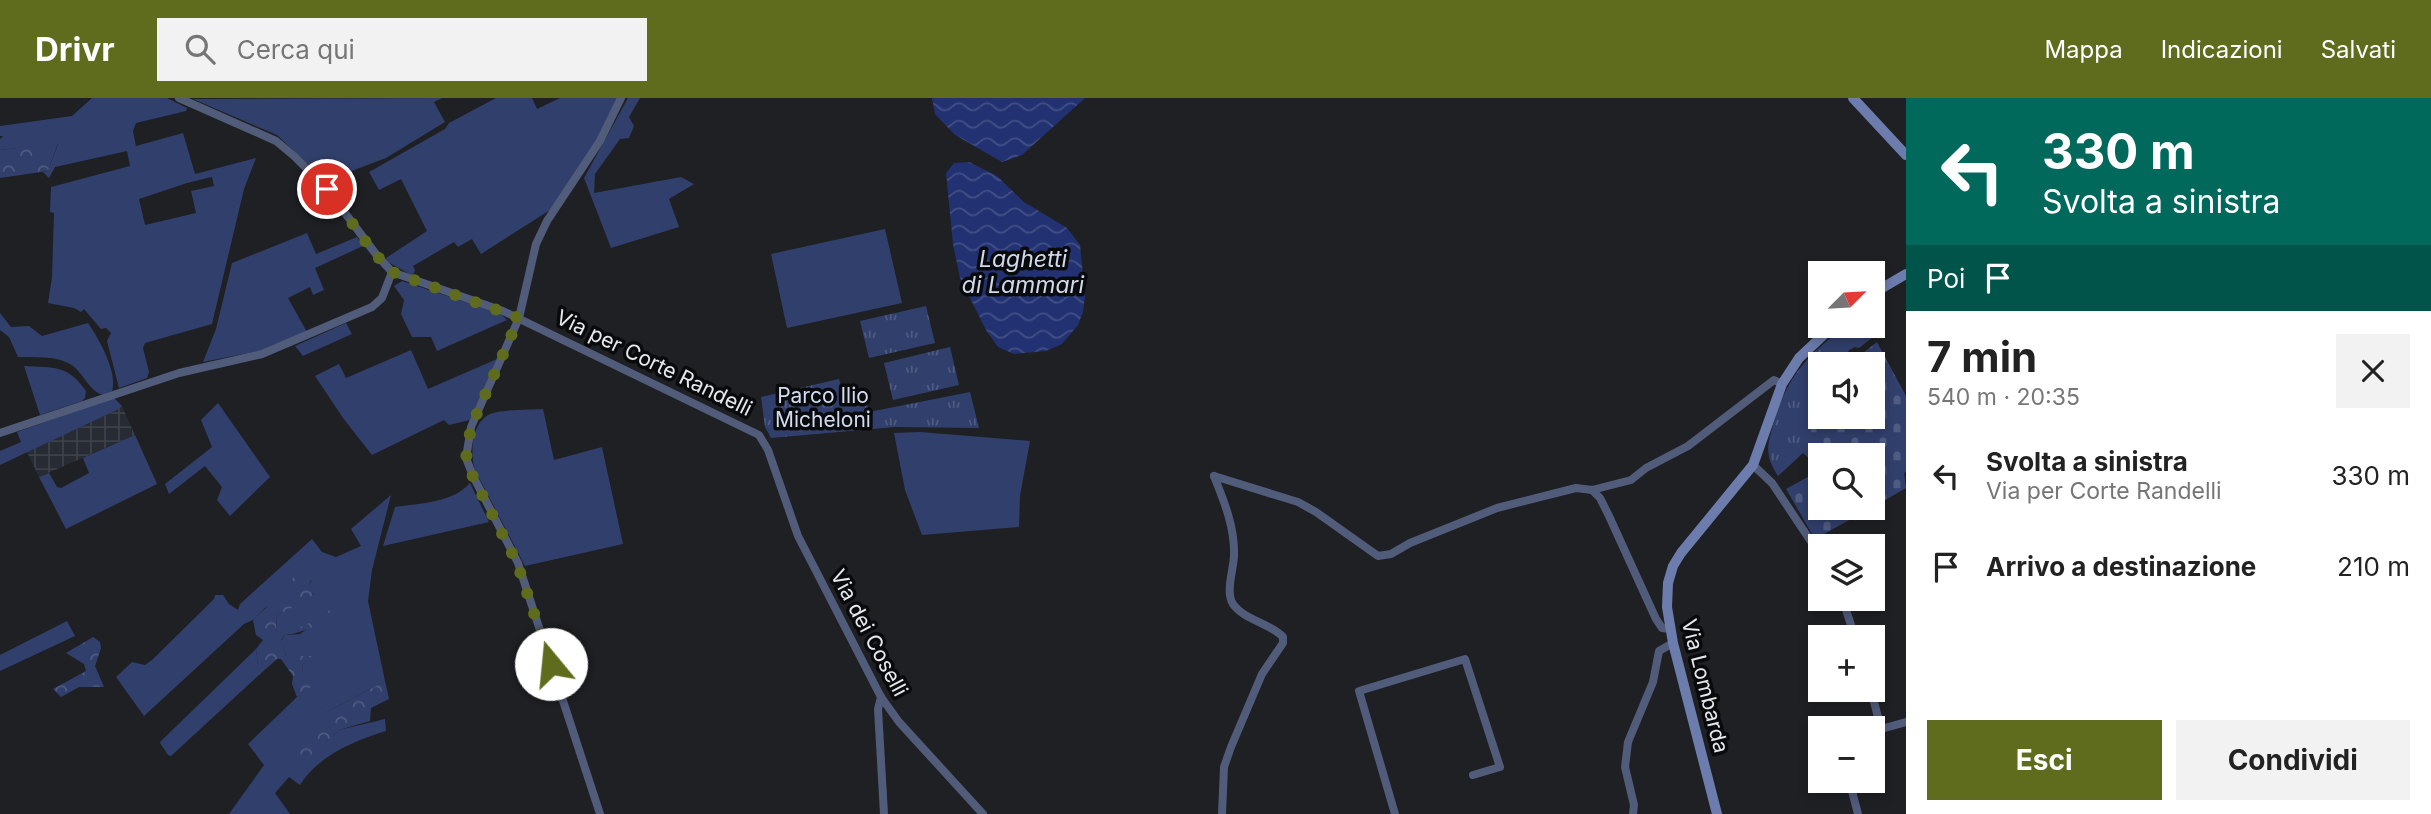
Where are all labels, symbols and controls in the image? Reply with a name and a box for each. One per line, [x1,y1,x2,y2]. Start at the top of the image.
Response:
search box [157,18,647,81]
text: Drivr [35,29,115,69]
icon: search [181,30,219,68]
text: Cerca qui [237,34,355,65]
text: Mappa [2044,35,2123,64]
text: Indicazioni [2161,35,2283,64]
text: Salvati [2321,35,2396,64]
text: 330 m [2042,122,2195,181]
icon: left [1927,126,2018,217]
pin [297,159,357,219]
icon: arrive [308,170,346,208]
text: Svolta a sinistra [2042,182,2281,221]
water label: Laghetti di Lammari [962,245,1085,299]
icon: arrive [1979,259,2017,297]
north arrow [1808,261,1885,338]
map controls [1808,261,1885,793]
text: Poi [1927,263,1965,294]
street label: Via per Corte Randelli [552,304,756,421]
text: 7 min [1927,331,2037,382]
button: close [2336,334,2410,408]
button: sound [1808,352,1885,429]
park label: Parco Ilio Micheloni [775,383,871,432]
text: 540 m · 20:35 [1927,383,2080,411]
button: search [1808,443,1885,520]
text: Svolta a sinistra [1986,446,2188,477]
icon: left [1927,457,1965,495]
text: 330 m [2331,460,2410,491]
text: Via per Corte Randelli [1986,477,2222,505]
button: layers [1808,534,1885,611]
icon: arrive [1927,548,1965,586]
text: Arrivo a destinazione [1986,551,2256,582]
text: 210 m [2337,551,2410,582]
street label: Via dei Coselli [826,565,913,700]
street label: Via Lombarda [1677,616,1734,755]
button: + [1808,625,1885,702]
position arrow [514,627,588,701]
button: − [1808,716,1885,793]
button: Esci [1927,720,2162,800]
button: Condividi [2176,720,2410,800]

